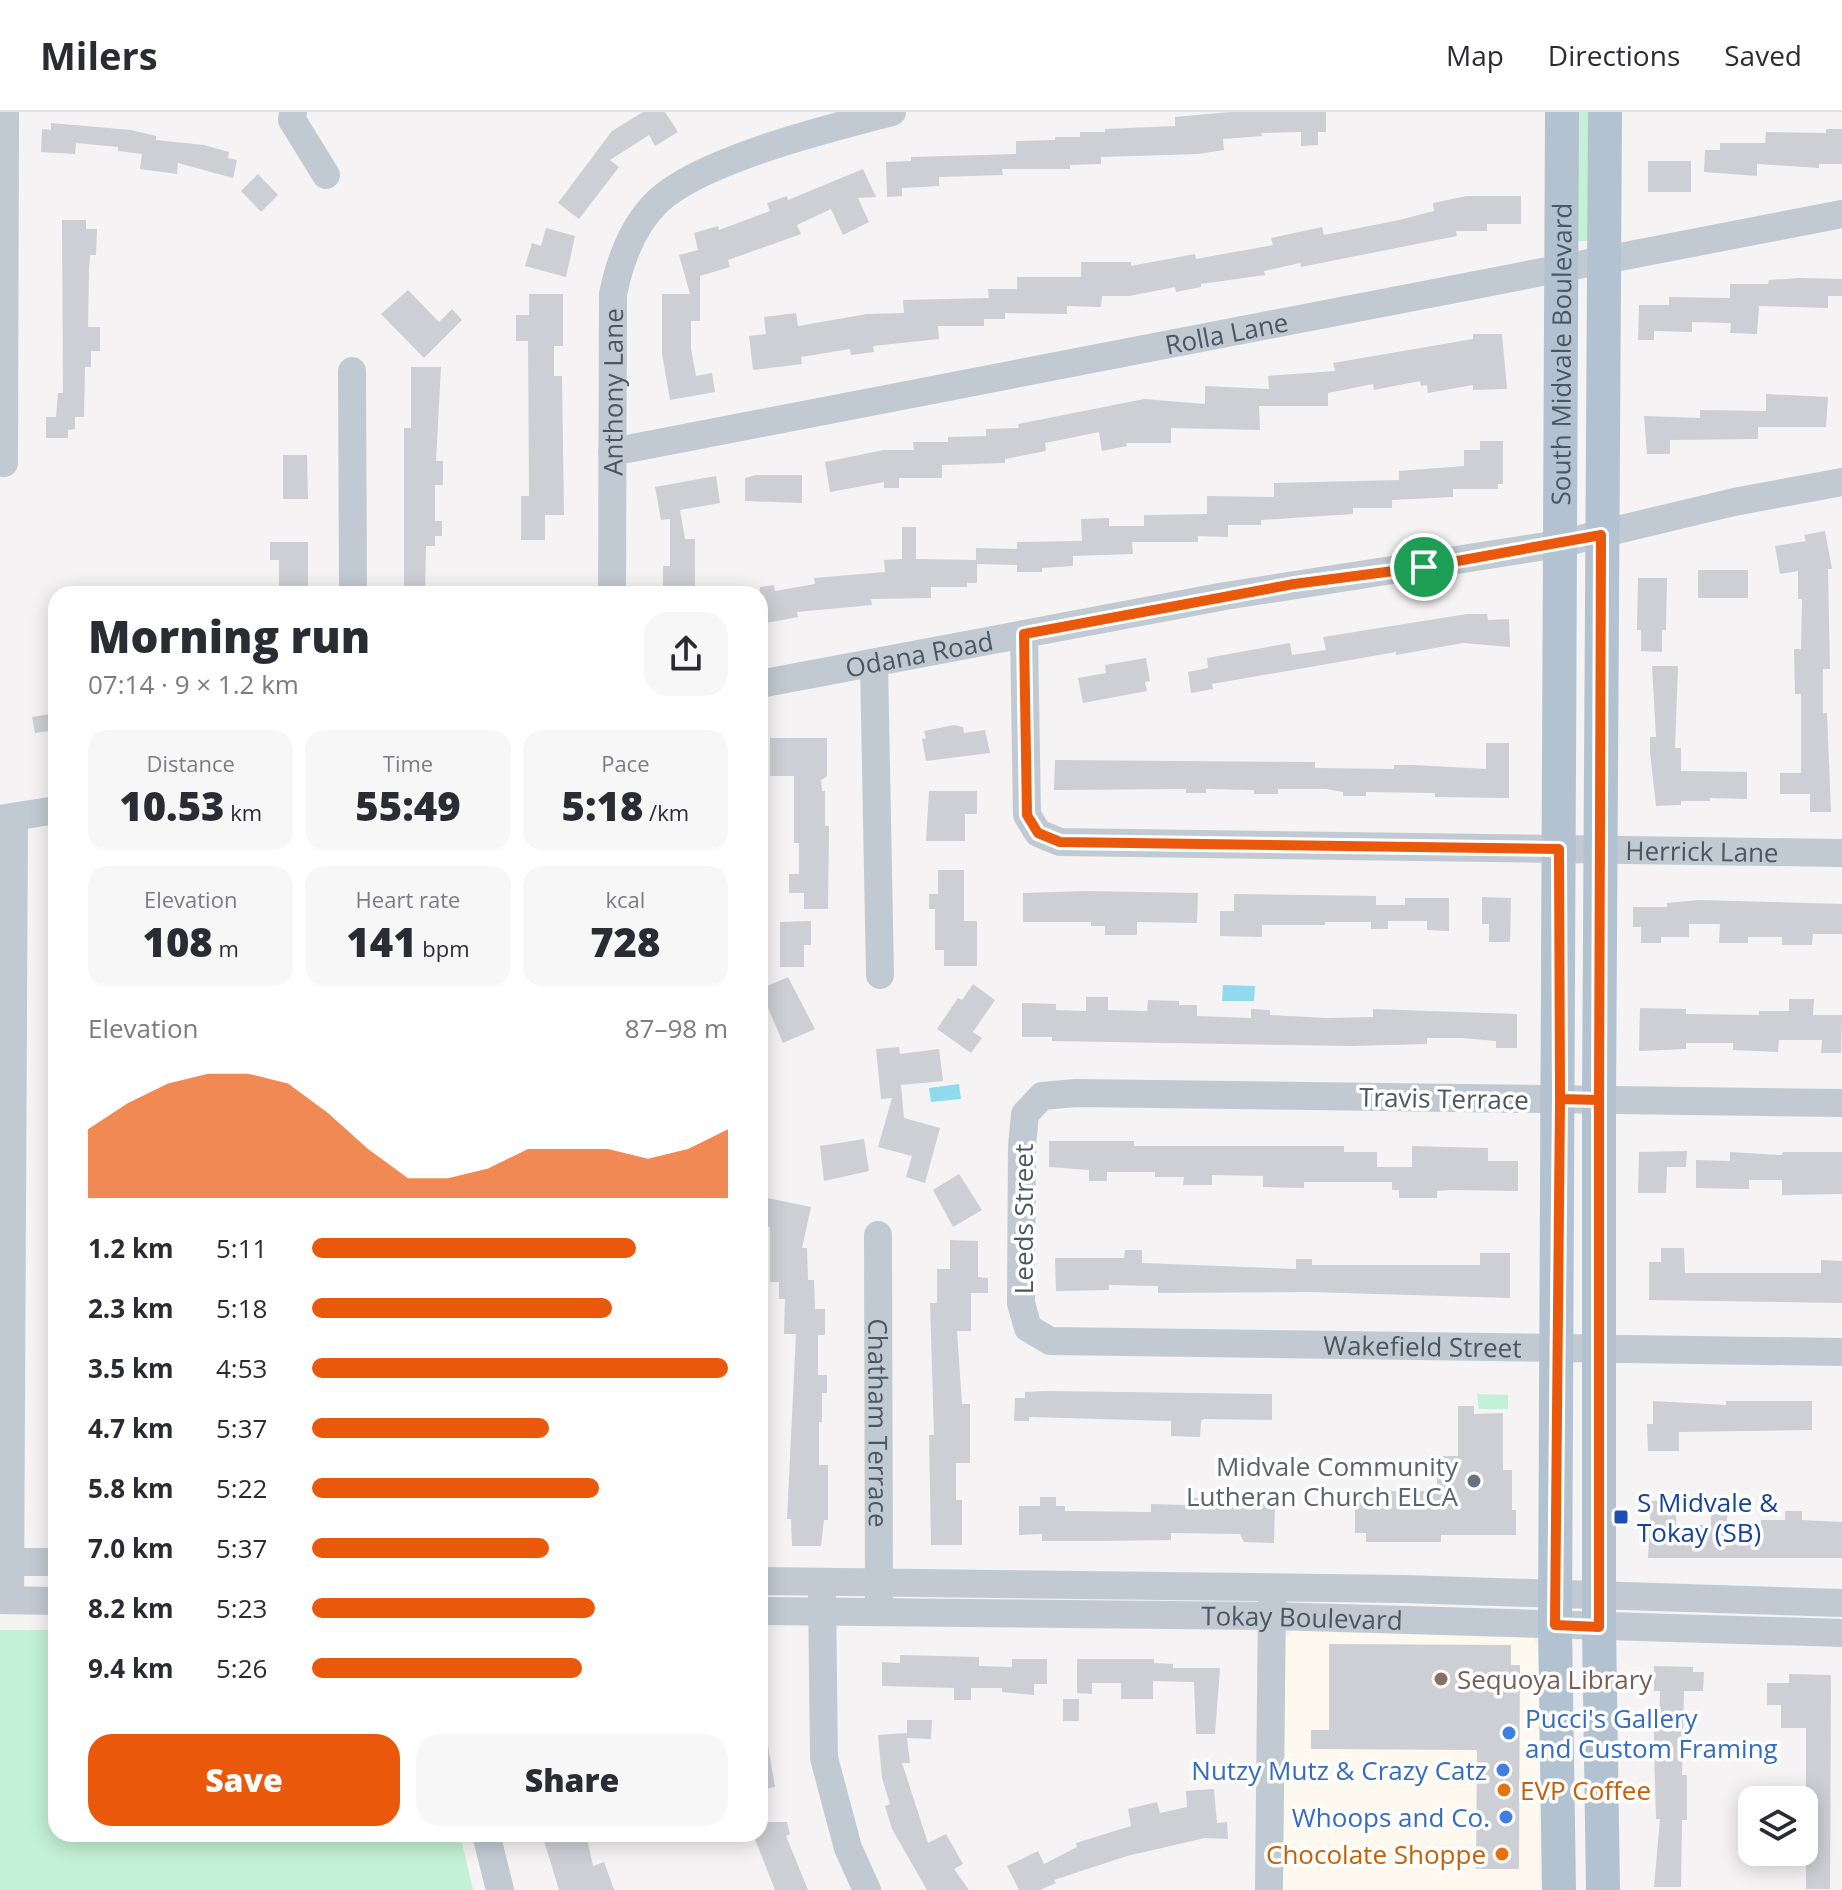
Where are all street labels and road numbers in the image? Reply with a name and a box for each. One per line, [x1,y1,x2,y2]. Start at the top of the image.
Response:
street label: South Midvale Boulevard [1542,203,1580,506]
street label: Rolla Lane [1162,304,1291,363]
street label: Anthony Lane [594,308,631,476]
street label: Odana Road [842,622,996,685]
street label: Herrick Lane [1625,832,1779,870]
street label: Travis Terrace [1359,1079,1529,1117]
street label: Leeds Street [1005,1144,1041,1294]
street label: Chatham Terrace [860,1318,897,1528]
street label: Wakefield Street [1323,1327,1522,1366]
street label: Tokay Boulevard [1201,1597,1403,1638]

